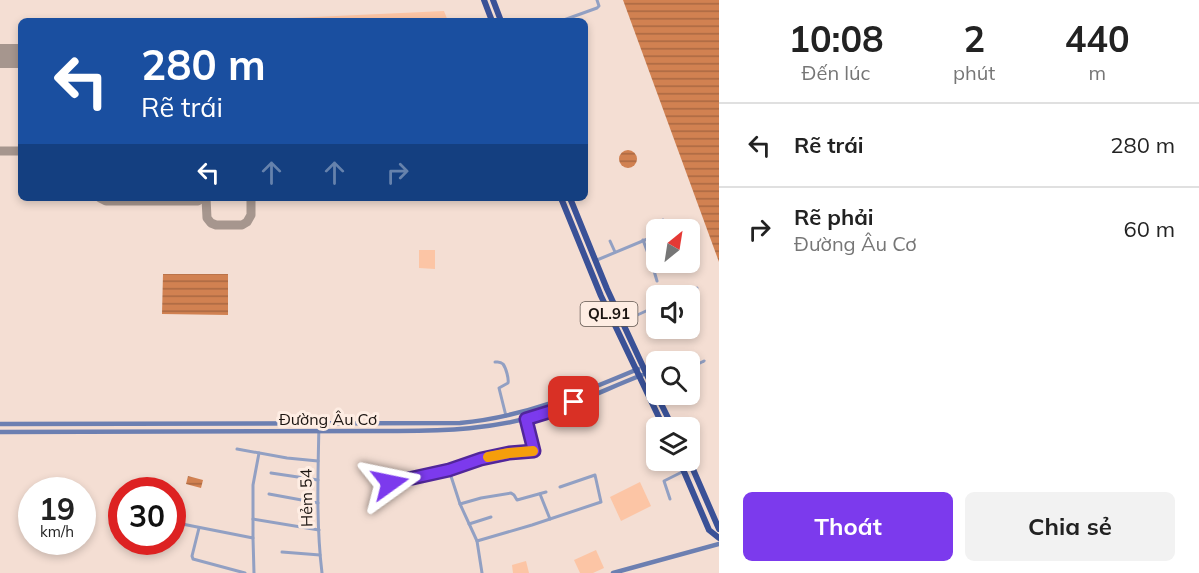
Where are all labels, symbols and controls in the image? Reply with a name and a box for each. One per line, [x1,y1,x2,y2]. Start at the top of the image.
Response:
text: 10:08 [788,16,884,61]
text: 2 [963,16,985,61]
text: 440 [1065,16,1130,61]
text: 280 m [141,38,266,91]
icon: left [42,42,120,120]
text: Đến lúc [802,60,871,85]
text: phút [953,60,995,85]
text: m [1088,60,1106,85]
text: Rẽ trái [141,90,223,124]
icon: left [743,129,776,162]
text: Rẽ trái [794,131,864,159]
text: 280 m [1110,131,1175,159]
icon: left [192,156,225,189]
icon: ahead [255,156,288,189]
icon: ahead [318,156,351,189]
icon: right [381,156,414,189]
text: Rẽ phải [794,203,874,231]
icon: right [743,213,776,246]
text: 60 m [1124,215,1175,243]
north arrow [646,219,700,273]
map controls [646,219,700,471]
text: Đường Âu Cơ [794,231,917,256]
button: sound [646,285,700,339]
road number: QL.91 [580,302,638,326]
button: search [646,351,700,405]
pin [548,376,599,427]
icon: arrive [557,385,590,418]
street label: Đường Âu Cơ [279,409,377,429]
button: layers [646,417,700,471]
position arrow [358,451,422,515]
street label: Hẻm 54 [295,468,317,527]
speed limit sign: 30 [108,477,186,555]
text: 19 [39,490,75,528]
button: Thoát [743,492,953,561]
button: Chia sẻ [965,492,1175,561]
text: km/h [40,522,74,541]

